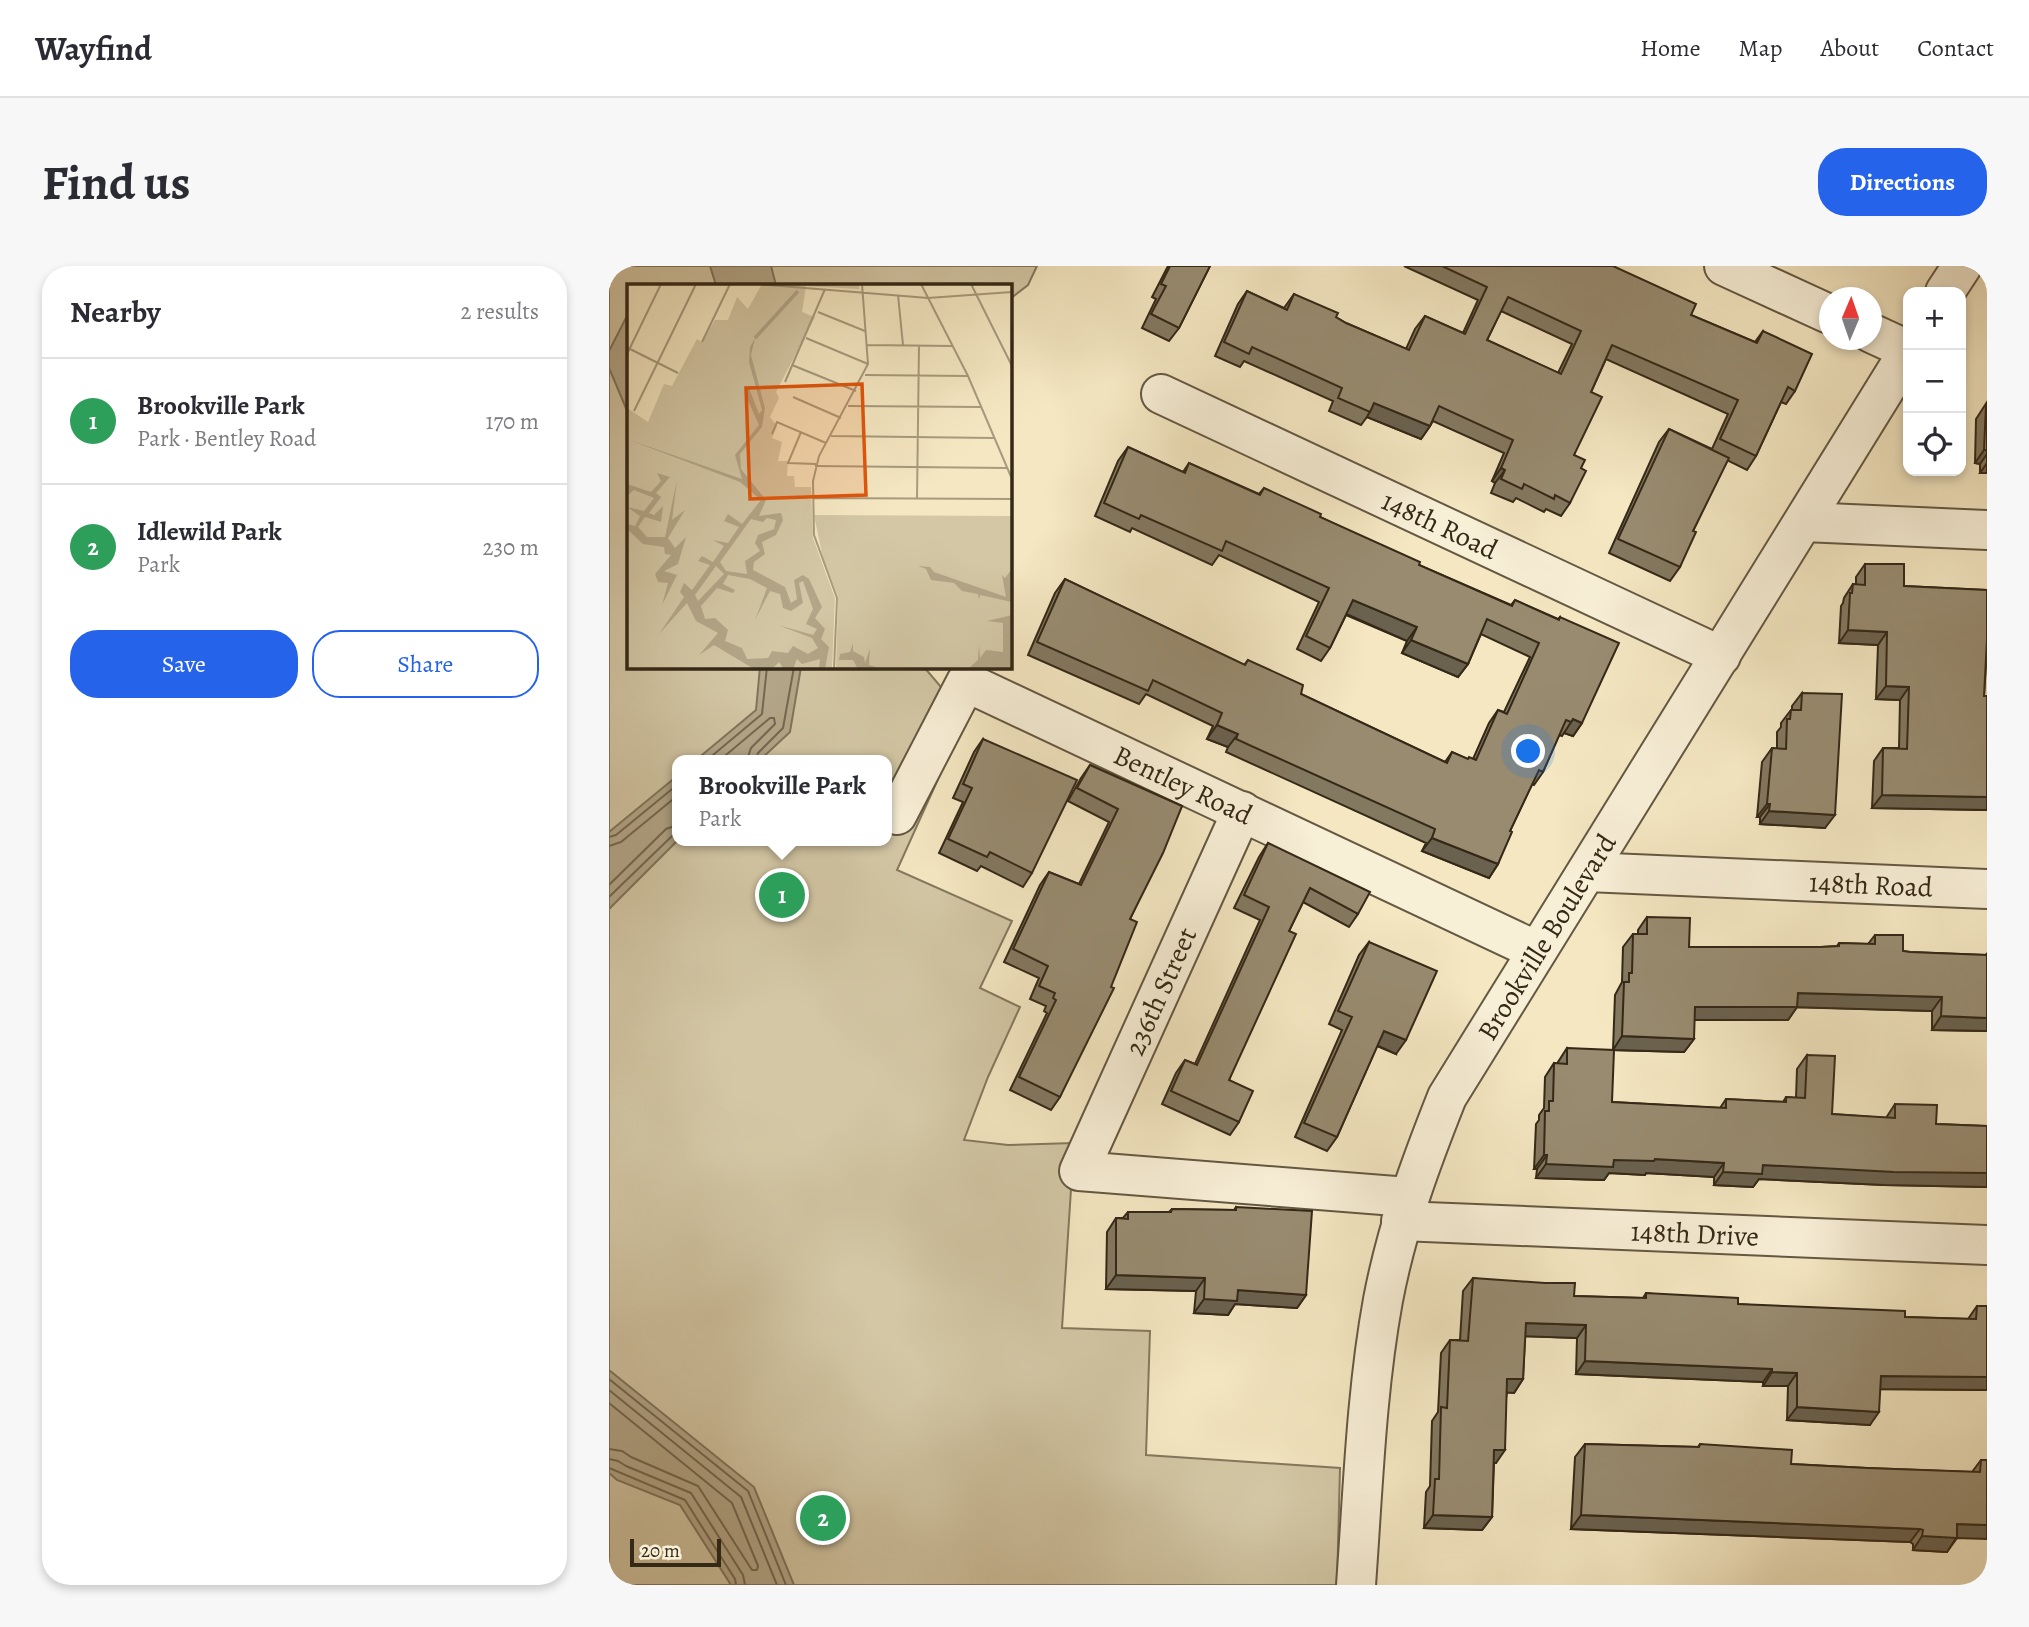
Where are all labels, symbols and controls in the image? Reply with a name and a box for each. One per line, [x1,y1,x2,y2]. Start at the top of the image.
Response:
text: Wayfind [35,26,152,71]
text: Home [1640,32,1701,64]
text: Map [1739,32,1783,64]
text: About [1821,32,1879,64]
text: Contact [1917,32,1994,64]
button: Directions [1818,148,1987,216]
text: Find us [42,149,190,216]
inset map [627,284,1011,668]
north arrow [1819,287,1882,350]
map controls [1903,287,1966,476]
button: + [1903,287,1966,350]
text: Nearby [70,292,161,332]
text: 2 results [461,296,539,327]
button: − [1903,350,1966,413]
text: Brookville Park [137,388,305,423]
text: 1 [89,406,97,437]
text: 170 m [486,406,539,437]
button: locate [1903,413,1966,476]
text: Park · Bentley Road [137,423,316,454]
street label: 148th Road [1375,482,1505,569]
text: Idlewild Park [137,514,282,549]
text: 2 [87,532,99,563]
text: 230 m [483,532,539,563]
text: Park [137,549,180,580]
button: Save [70,630,298,698]
button: Share [312,630,539,698]
your location [1511,734,1545,768]
street label: Bentley Road [1107,736,1259,835]
popup [672,755,892,846]
text: Brookville Park [698,768,866,803]
text: Park [698,803,741,834]
street label: Brookville Boulevard [1469,826,1626,1048]
street label: 148th Road [1808,863,1934,907]
pin: 1 [759,869,805,921]
street label: 236th Street [1116,921,1206,1061]
street label: 148th Drive [1630,1212,1760,1256]
pin: 2 [800,1492,846,1544]
scale bar [630,1536,721,1568]
text: 20 m [641,1538,680,1564]

